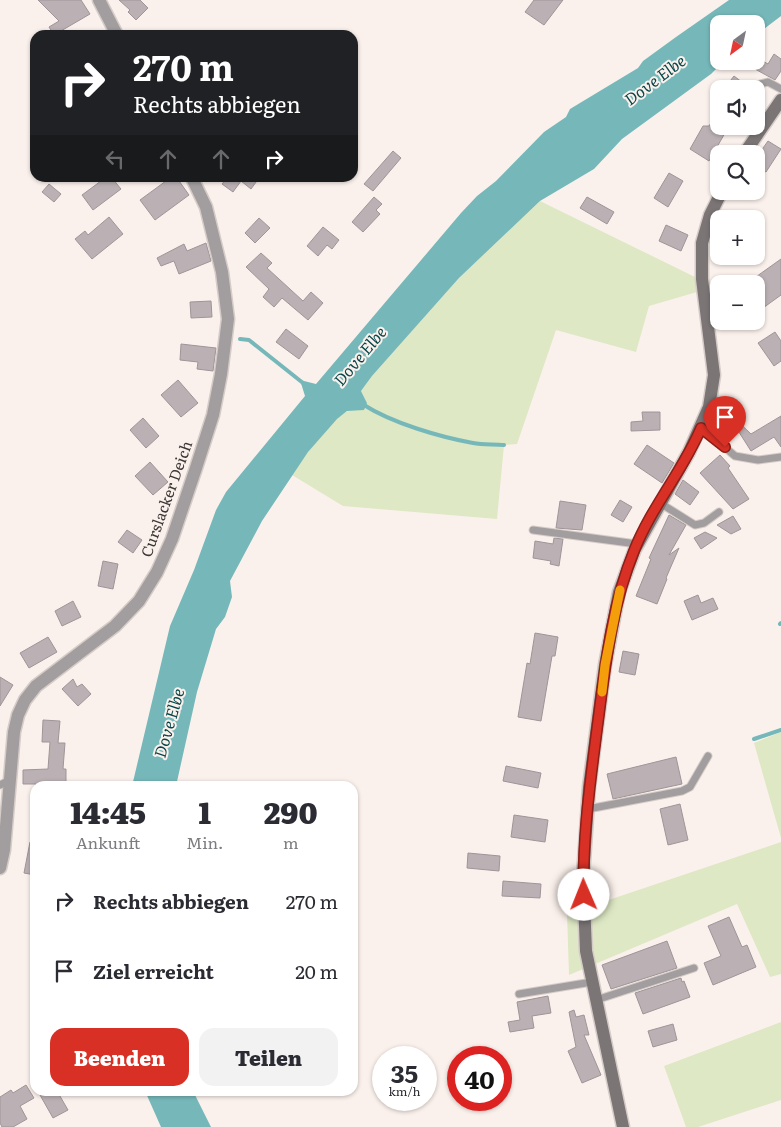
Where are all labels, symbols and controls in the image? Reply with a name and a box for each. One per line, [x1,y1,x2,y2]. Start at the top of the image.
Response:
north arrow [710,15,765,70]
map controls [710,15,765,330]
text: 270 m [133,40,234,92]
water label: Dove Elbe [619,48,690,110]
icon: right [50,50,115,115]
button: sound [710,80,765,135]
text: Rechts abbiegen [133,87,301,120]
icon: left [101,145,129,173]
icon: ahead [154,145,182,173]
icon: ahead [207,145,235,173]
icon: right [260,145,288,173]
button: search [710,145,765,200]
button: + [710,210,765,265]
button: − [710,275,765,330]
water label: Dove Elbe [327,320,391,390]
pin [704,396,746,447]
icon: arrive [711,403,739,431]
street label: Curslacker Deich [134,437,197,560]
water label: Dove Elbe [147,685,189,760]
text: 14:45 [70,789,146,833]
text: 1 [199,789,211,833]
text: 290 [264,789,318,833]
text: Ankunft [76,830,140,854]
text: Min. [186,830,223,854]
text: m [283,830,298,854]
position arrow [557,868,609,920]
icon: right [50,887,78,915]
text: Rechts abbiegen [93,887,249,915]
text: 270 m [286,887,338,915]
icon: arrive [50,957,78,985]
text: Ziel erreicht [93,957,214,985]
text: 20 m [295,957,338,985]
button: Beenden [50,1028,189,1086]
button: Teilen [199,1028,338,1086]
speed limit sign: 40 [447,1046,512,1111]
text: 35 [391,1054,418,1091]
text: km/h [389,1082,420,1100]

